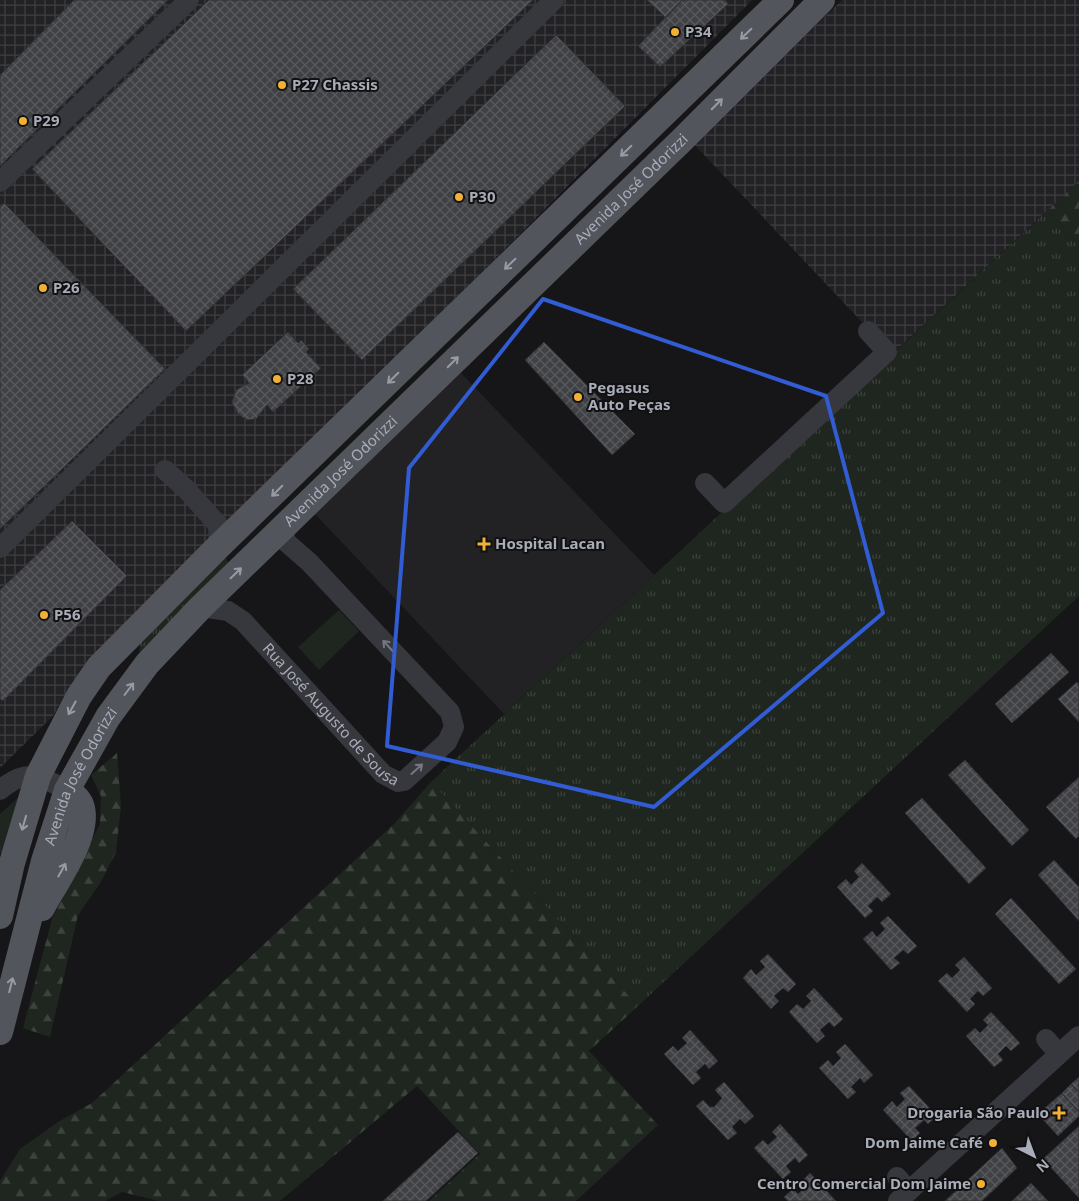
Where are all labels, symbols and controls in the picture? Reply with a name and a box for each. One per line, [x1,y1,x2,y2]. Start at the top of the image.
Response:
place label: P34 [685,21,712,41]
marker: P34 [669,26,681,38]
one-way arrow [739,28,752,40]
place label: P27 Chassis [292,74,378,94]
marker: P27 Chassis [276,79,288,91]
one-way arrow [711,98,723,111]
place label: P29 [33,110,60,130]
marker: P29 [17,115,29,127]
street label: Avenida José Odorizzi [569,129,692,248]
one-way arrow [620,145,633,157]
place label: P30 [469,186,496,206]
marker: P30 [453,191,465,203]
one-way arrow [503,258,516,270]
place label: P26 [53,277,80,297]
marker: P26 [37,282,49,294]
one-way arrow [446,356,459,368]
place label: P28 [287,368,314,388]
one-way arrow [387,372,400,384]
marker: P28 [271,373,283,385]
place label: Pegasus Auto Peças [588,377,670,414]
marker: Pegasus Auto Peças [572,391,584,403]
street label: Avenida José Odorizzi [279,411,401,530]
one-way arrow [272,485,284,497]
place label: Hospital Lacan [495,533,605,553]
marker: Hospital Lacan [477,537,491,551]
one-way arrow [230,567,242,580]
place label: P56 [54,604,81,624]
marker: P56 [38,609,50,621]
street label: Rua José Augusto de Sousa [259,638,403,790]
one-way arrow [382,640,394,652]
one-way arrow [124,682,134,696]
one-way arrow [67,700,77,714]
street label: Avenida José Odorizzi [39,703,121,848]
one-way arrow [411,763,424,775]
one-way arrow [18,814,28,830]
one-way arrow [58,863,68,878]
one-way arrow [7,978,16,994]
place label: Drogaria São Paulo [907,1102,1049,1122]
marker: Drogaria São Paulo [1053,1107,1065,1119]
north arrow [1009,1131,1059,1181]
place label: Dom Jaime Café [865,1132,983,1152]
marker: Dom Jaime Café [987,1137,999,1149]
text: N [1032,1155,1054,1177]
place label: Centro Comercial Dom Jaime [757,1173,971,1193]
marker: Centro Comercial Dom Jaime [975,1178,987,1190]

